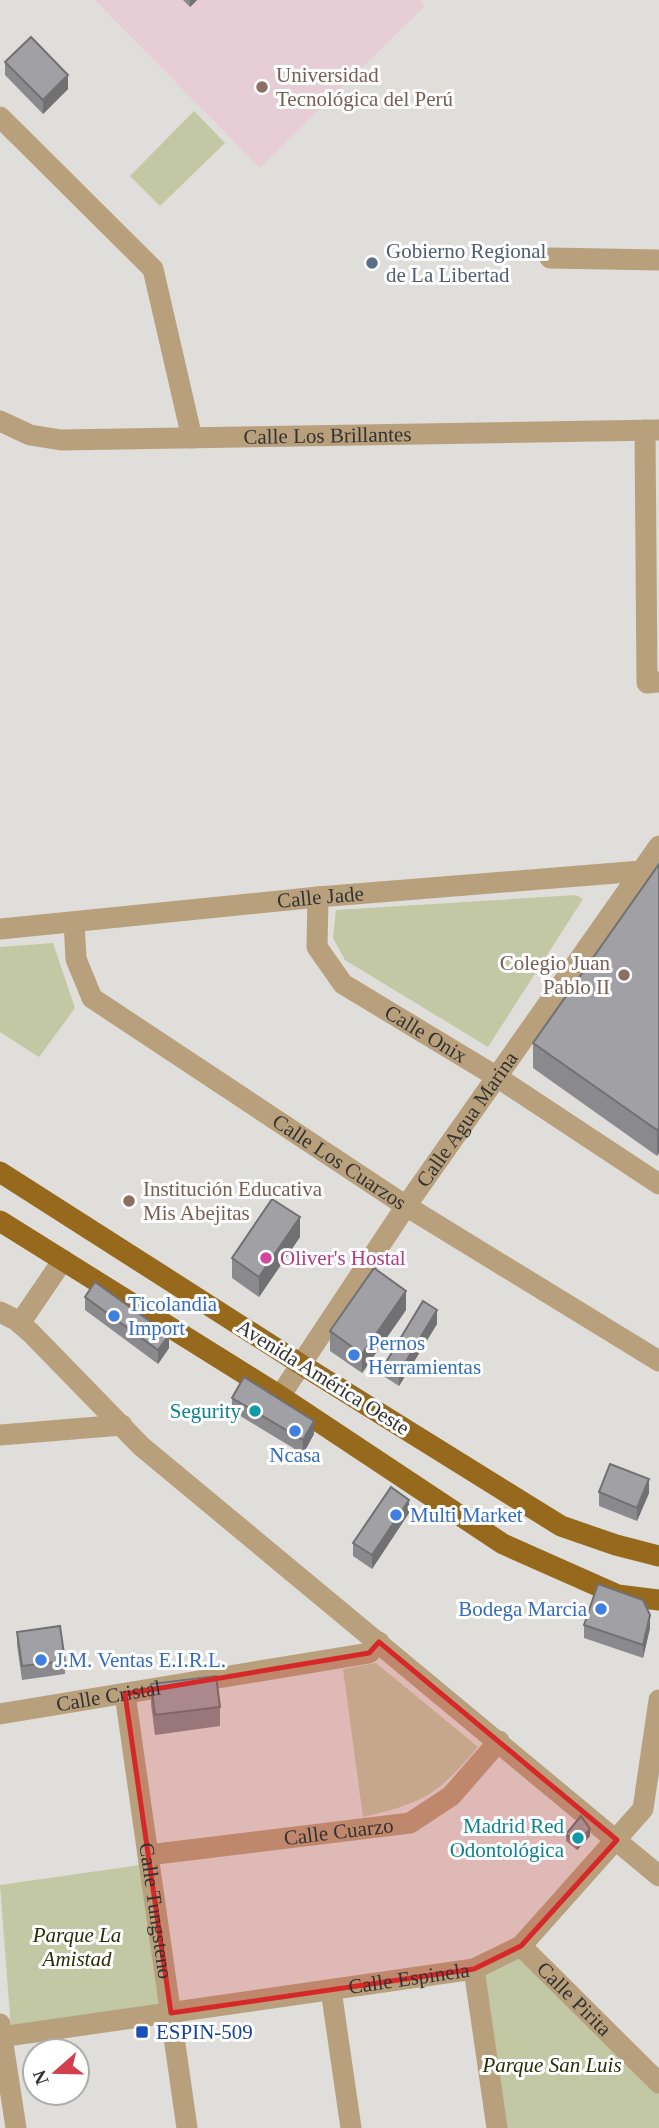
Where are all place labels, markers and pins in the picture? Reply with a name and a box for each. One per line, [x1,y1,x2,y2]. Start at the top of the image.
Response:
place label: Universidad Tecnológica del Perú [276,63,453,111]
marker: Universidad Tecnológica del Perú [254,79,270,95]
place label: Gobierno Regional de La Libertad [386,239,547,287]
marker: Gobierno Regional de La Libertad [364,255,380,271]
place label: Colegio Juan Pablo II [500,951,610,999]
marker: Colegio Juan Pablo II [616,967,632,983]
place label: Institución Educativa Mis Abejitas [143,1177,323,1225]
marker: Institución Educativa Mis Abejitas [121,1193,137,1209]
place label: Oliver's Hostal [280,1246,406,1270]
marker: Oliver's Hostal [258,1250,274,1266]
place label: Ticolandia Import [128,1292,218,1340]
marker: Ticolandia Import [106,1308,122,1324]
place label: Pernos Herramientas [368,1331,481,1379]
marker: Pernos Herramientas [346,1347,362,1363]
place label: Segurity [170,1399,241,1423]
marker: Segurity [247,1403,263,1419]
marker: Ncasa [287,1423,303,1439]
place label: Ncasa [269,1443,321,1467]
place label: Multi Market [410,1503,523,1527]
marker: Multi Market [388,1507,404,1523]
place label: Bodega Marcia [458,1597,588,1621]
marker: Bodega Marcia [593,1601,609,1617]
place label: J.M. Ventas E.I.R.L. [55,1648,226,1672]
marker: J.M. Ventas E.I.R.L. [33,1652,49,1668]
place label: Madrid Red Odontológica [450,1814,565,1862]
marker: Madrid Red Odontológica [570,1830,586,1846]
place label: ESPIN-509 [156,2020,253,2044]
marker: ESPIN-509 [134,2024,150,2040]

